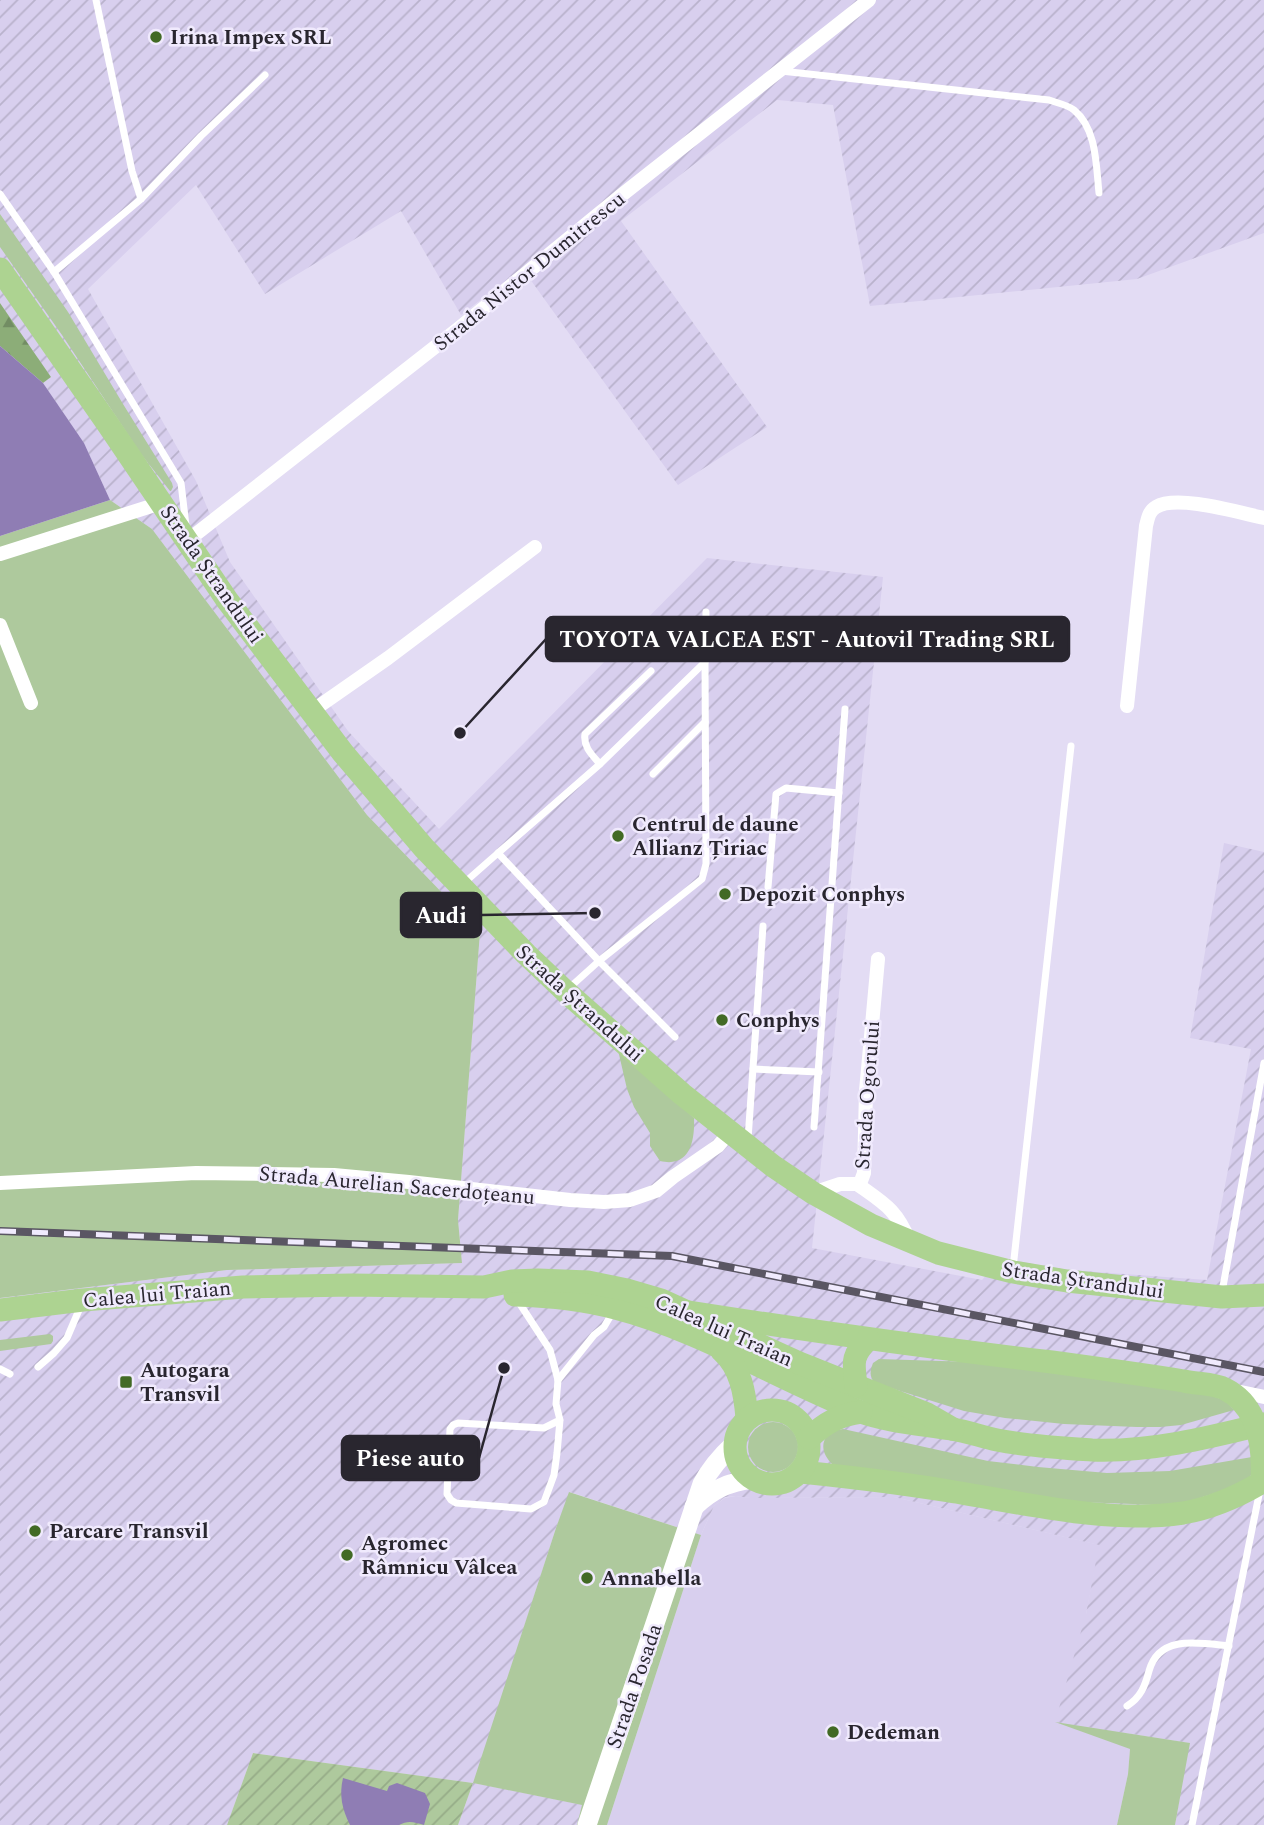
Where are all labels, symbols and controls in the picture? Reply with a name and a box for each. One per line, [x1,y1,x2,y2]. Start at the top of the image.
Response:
place label: Irina Impex SRL [170,22,332,54]
marker: Irina Impex SRL [148,29,164,45]
street label: Strada Nistor Dumitrescu [427,184,633,360]
street label: Strada Ștrandului [151,499,271,651]
callout: TOYOTA VALCEA EST - Autovil Trading SRL [546,617,1069,661]
text: TOYOTA VALCEA EST - Autovil Trading SRL [559,623,1055,658]
place label: Centrul de daune Allianz Țiriac [632,809,799,865]
marker: Centrul de daune Allianz Țiriac [610,828,626,844]
place label: Depozit Conphys [739,879,905,911]
marker: Depozit Conphys [717,886,733,902]
callout: Audi [401,893,481,937]
text: Audi [415,899,467,934]
street label: Strada Ștrandului [508,937,651,1070]
place label: Conphys [736,1005,820,1037]
marker: Conphys [714,1012,730,1028]
street label: Strada Ogorului [847,1019,889,1171]
street label: Strada Aurelian Sacerdoțeanu [258,1158,536,1214]
street label: Strada Ștrandului [1000,1254,1166,1308]
street label: Calea lui Traian [82,1273,232,1317]
street label: Calea lui Traian [649,1286,798,1376]
place label: Autogara Transvil [140,1355,230,1411]
marker: Autogara Transvil [118,1374,134,1390]
callout: Piese auto [342,1436,479,1480]
text: Piese auto [356,1442,464,1477]
place label: Parcare Transvil [49,1516,209,1548]
marker: Parcare Transvil [27,1523,43,1539]
place label: Agromec Râmnicu Vâlcea [361,1528,518,1584]
marker: Agromec Râmnicu Vâlcea [339,1547,355,1563]
place label: Annabella [601,1563,702,1595]
marker: Annabella [579,1570,595,1586]
street label: Strada Posada [599,1619,672,1753]
place label: Dedeman [847,1717,940,1749]
marker: Dedeman [825,1724,841,1740]

